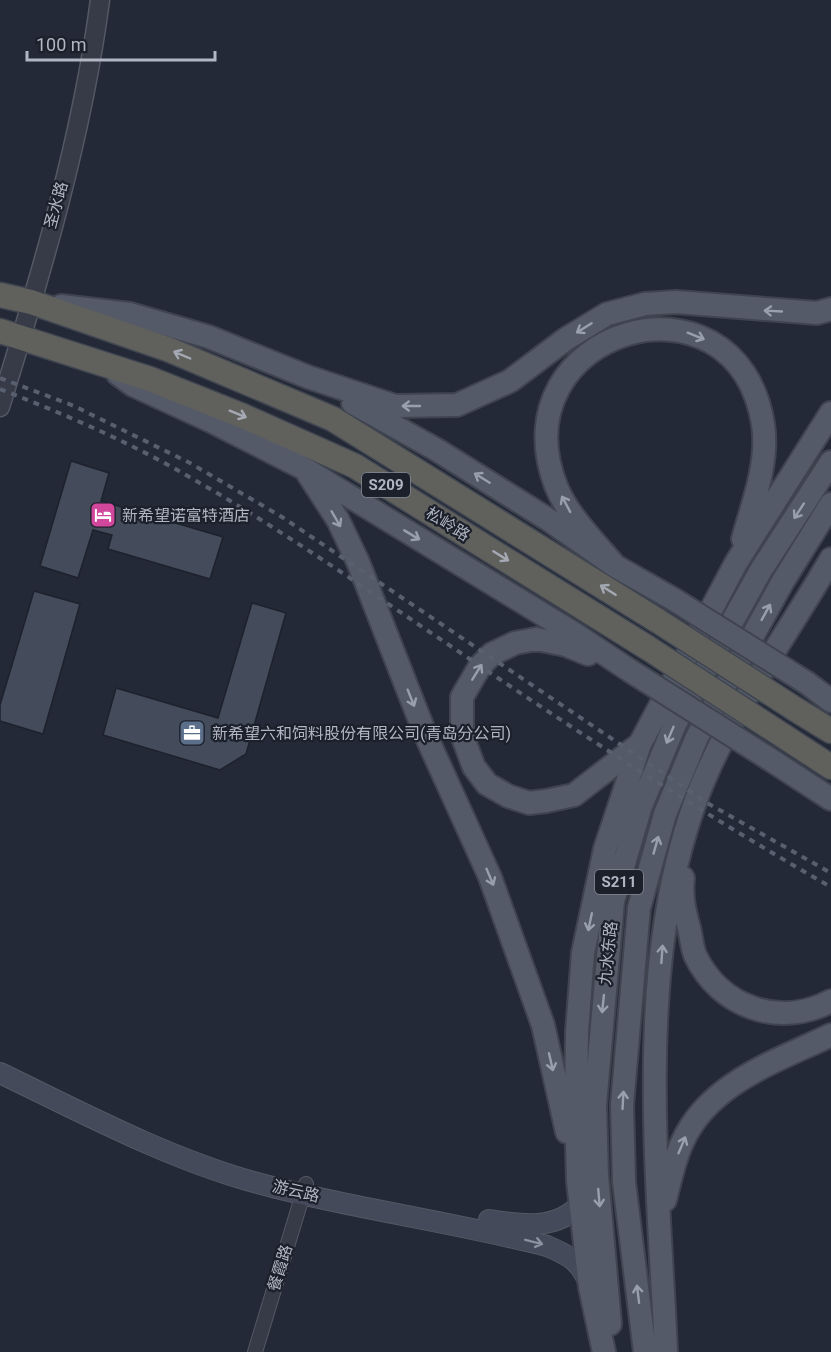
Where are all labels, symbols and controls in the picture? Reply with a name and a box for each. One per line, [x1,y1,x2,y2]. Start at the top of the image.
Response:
scale bar [27,24,214,62]
text: 100 m [36,34,87,55]
street label: 圣水路 [41,179,71,231]
one-way arrow [764,305,783,316]
one-way arrow [576,322,593,334]
one-way arrow [686,331,705,342]
one-way arrow [173,349,192,360]
one-way arrow [402,400,422,411]
one-way arrow [228,409,247,420]
one-way arrow [474,471,491,483]
road number: S209 [362,473,410,497]
one-way arrow [560,495,571,513]
hotel icon: 新希望诺富特酒店 [88,500,118,530]
street label: 松岭路 [423,503,473,545]
one-way arrow [793,503,805,519]
place label: 新希望诺富特酒店 [122,506,250,525]
one-way arrow [330,510,342,527]
one-way arrow [403,529,420,541]
one-way arrow [492,551,509,563]
one-way arrow [600,584,617,596]
one-way arrow [760,604,772,621]
one-way arrow [470,664,483,681]
one-way arrow [407,689,418,707]
office icon: 新希望六和饲料股份有限公司(青岛分公司) [177,718,207,748]
place label: 新希望六和饲料股份有限公司(青岛分公司) [212,724,511,743]
one-way arrow [664,726,675,744]
one-way arrow [651,836,663,855]
one-way arrow [485,867,496,886]
road number: S211 [595,870,643,894]
one-way arrow [584,911,595,931]
street label: 九水东路 [595,920,621,986]
one-way arrow [657,944,668,964]
one-way arrow [597,993,608,1013]
one-way arrow [546,1052,558,1071]
one-way arrow [617,1090,628,1110]
one-way arrow [677,1137,688,1155]
street label: 游云路 [270,1176,322,1206]
one-way arrow [594,1188,605,1208]
one-way arrow [524,1237,543,1249]
street label: 餐霞路 [264,1242,296,1294]
one-way arrow [632,1284,643,1304]

